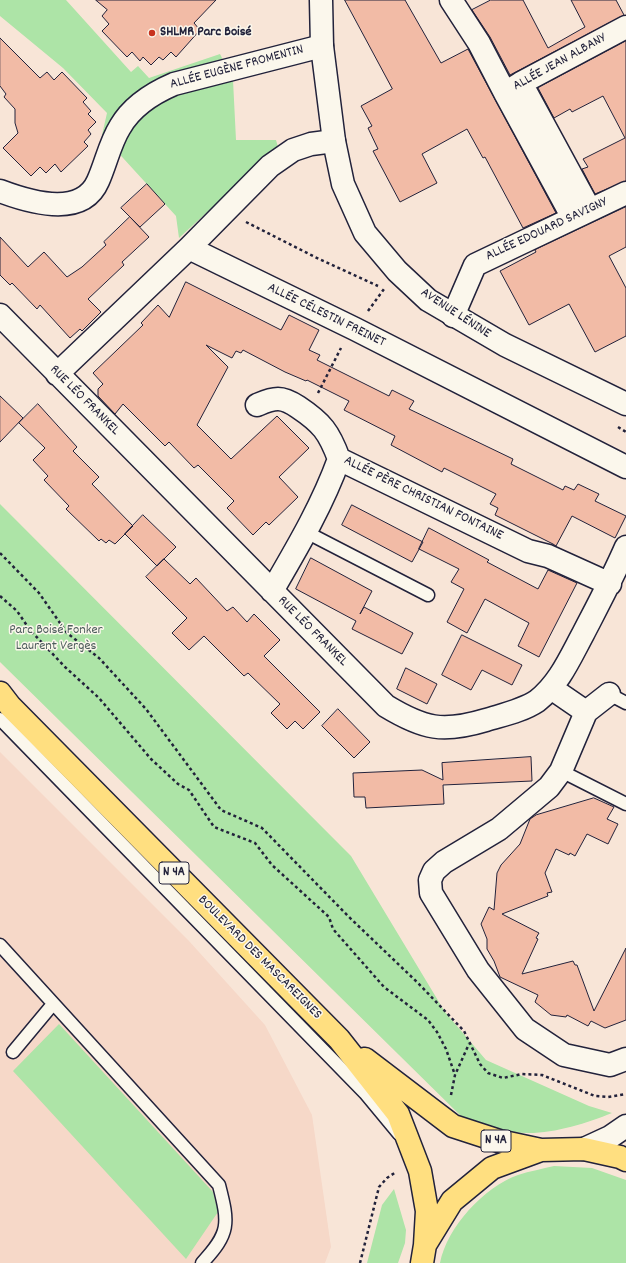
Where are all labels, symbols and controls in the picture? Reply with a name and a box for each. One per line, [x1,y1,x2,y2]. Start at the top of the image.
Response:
place label: SHLMR Parc Boisé [160,25,252,41]
marker: SHLMR Parc Boisé [147,28,157,38]
street label: ALLÉE JEAN ALBANY [510,30,610,96]
street label: ALLÉE EUGÈNE FROMENTIN [168,42,306,94]
street label: ALLÉE EDOUARD SAVIGNY [484,194,610,266]
street label: ALLÉE CÉLESTIN FREINET [264,280,388,352]
street label: AVENUE LÉNINE [417,285,493,343]
street label: RUE LÉO FRANKEL [45,362,123,440]
street label: ALLÉE PÈRE CHRISTIAN FONTAINE [341,453,505,545]
street label: RUE LÉO FRANKEL [273,593,351,671]
park label: Parc Boisé Fonker Laurent Vergès [9,623,103,656]
road number: N 4A [159,862,189,884]
street label: BOULEVARD DES MASCAREIGNES [193,892,325,1024]
road number: N 4A [481,1130,511,1152]

